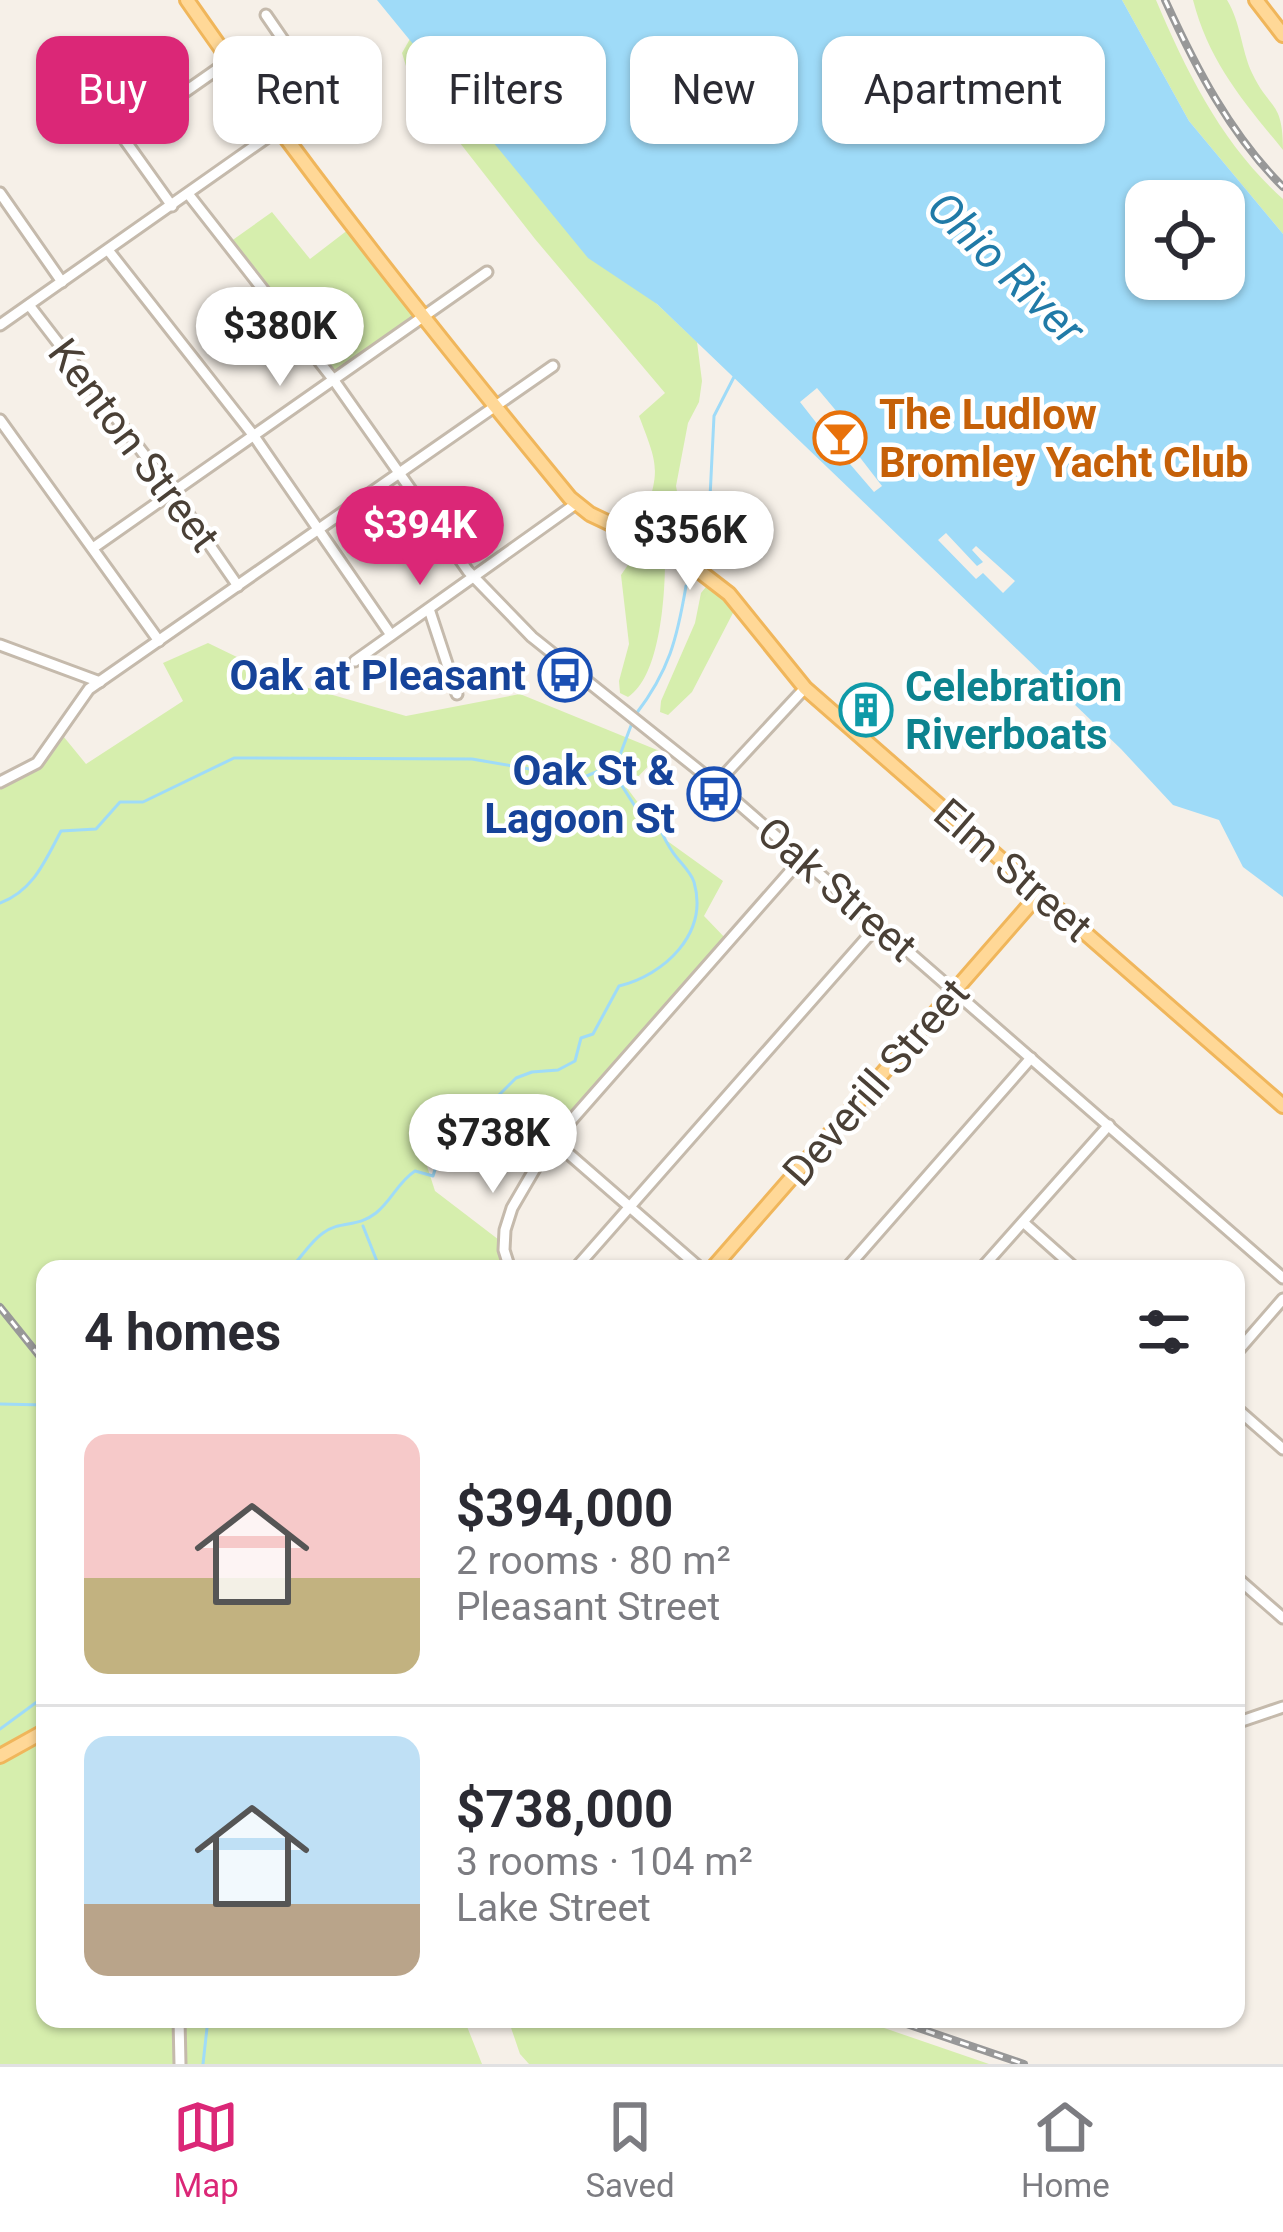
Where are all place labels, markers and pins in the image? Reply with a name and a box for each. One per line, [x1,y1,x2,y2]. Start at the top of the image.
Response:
pin: $380K [196,287,364,389]
place label: The Ludlow Bromley Yacht Club [879,390,1249,487]
bar icon: The Ludlow Bromley Yacht Club [812,410,868,466]
pin: $394K [336,486,504,588]
pin: $356K [606,491,774,593]
bus stop icon: Oak at Pleasant [537,647,593,703]
place label: Oak at Pleasant [229,651,526,700]
place label: Celebration Riverboats [905,662,1122,759]
building icon: Celebration Riverboats [838,682,894,738]
place label: Oak St & Lagoon St [484,746,675,843]
bus stop icon: Oak St & Lagoon St [686,766,742,822]
pin: $738K [409,1094,577,1196]

